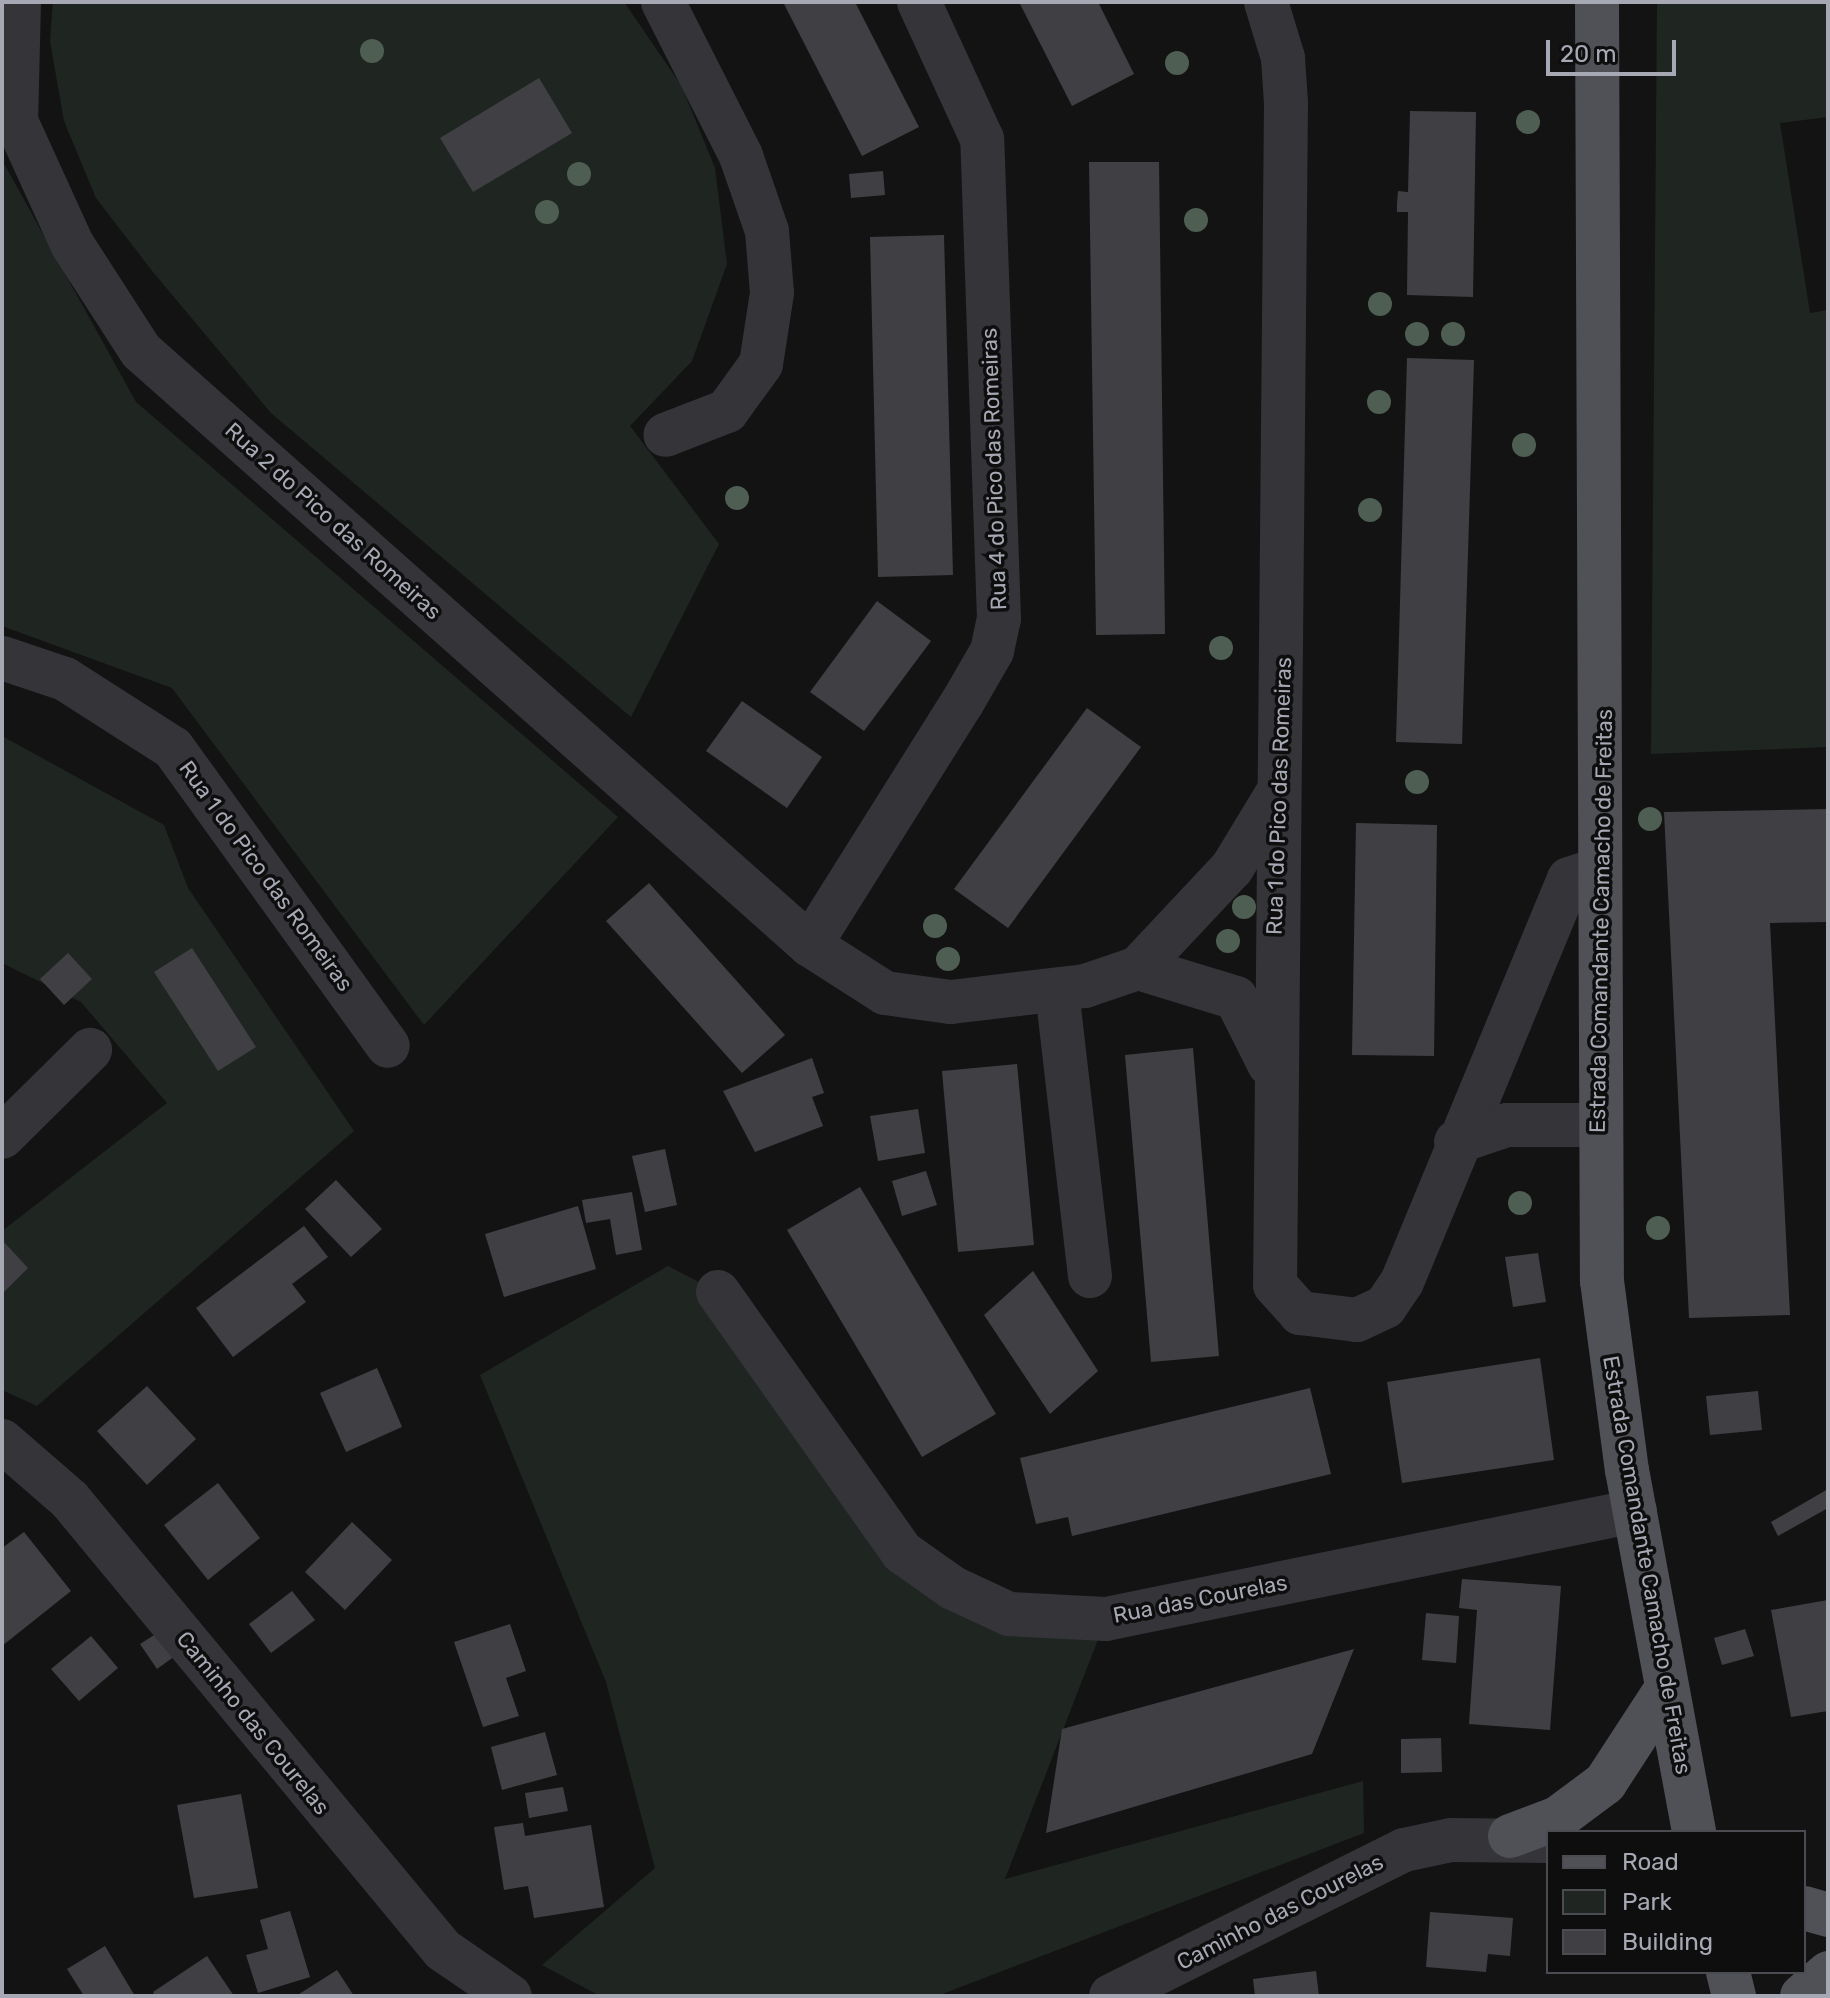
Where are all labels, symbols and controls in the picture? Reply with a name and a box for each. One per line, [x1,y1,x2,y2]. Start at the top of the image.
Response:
scale bar [1550,24,1680,74]
text: 20 m [1560,40,1617,68]
street label: Rua 4 do Pico das Romeiras [976,327,1012,611]
street label: Rua 2 do Pico das Romeiras [219,417,447,625]
street label: Rua 1 do Pico das Romeiras [1261,657,1297,935]
street label: Estrada Comandante Camacho de Freitas [1584,709,1618,1133]
street label: Rua 1 do Pico das Romeiras [174,756,358,996]
street label: Estrada Comandante Camacho de Freitas [1597,1354,1697,1776]
street label: Rua das Courelas [1111,1569,1289,1629]
street label: Caminho das Courelas [171,1626,335,1820]
legend [1546,1830,1806,1974]
street label: Caminho das Courelas [1172,1848,1388,1976]
text: Road [1622,1848,1679,1876]
text: Park [1622,1888,1672,1916]
text: Building [1622,1928,1713,1956]

